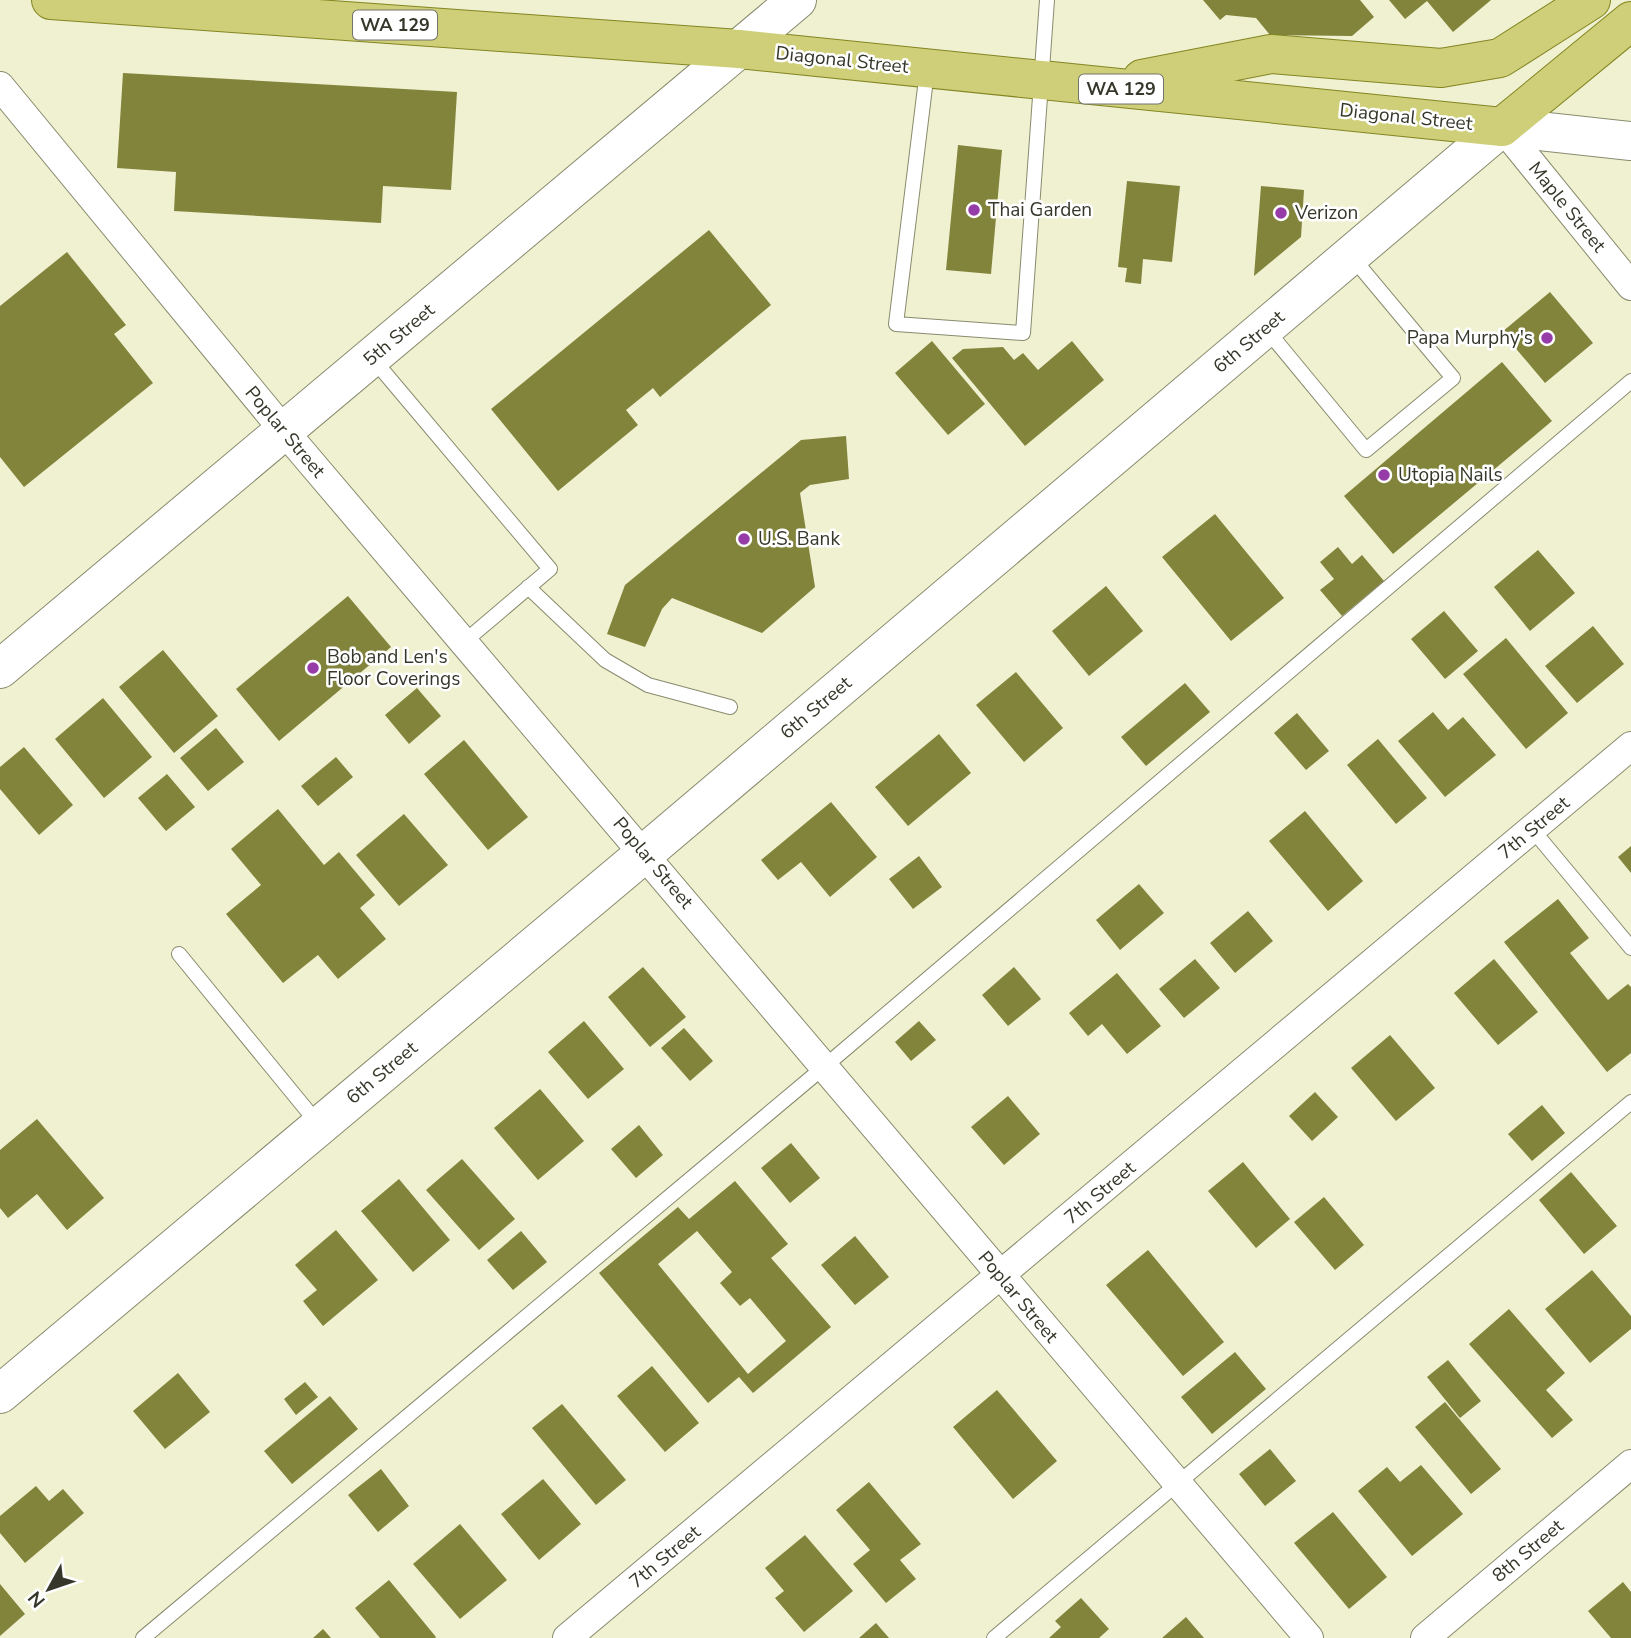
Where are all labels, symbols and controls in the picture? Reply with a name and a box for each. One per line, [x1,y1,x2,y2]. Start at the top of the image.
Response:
road number: WA 129 [353,10,437,40]
street label: Diagonal Street [774,40,910,80]
road number: WA 129 [1079,74,1163,104]
street label: Diagonal Street [1338,97,1474,137]
street label: Maple Street [1522,156,1612,258]
place label: Thai Garden [988,197,1092,223]
place label: Verizon [1294,200,1358,226]
marker: Thai Garden [966,202,982,218]
marker: Verizon [1273,205,1289,221]
street label: 5th Street [358,297,440,372]
street label: 6th Street [1208,304,1290,379]
place label: Papa Murphy's [1407,325,1533,351]
marker: Papa Murphy's [1539,330,1555,346]
street label: Poplar Street [239,381,331,484]
place label: Utopia Nails [1398,462,1503,488]
marker: Utopia Nails [1376,467,1392,483]
place label: U.S. Bank [758,526,840,552]
marker: U.S. Bank [736,531,752,547]
place label: Bob and Len's Floor Coverings [327,644,460,692]
marker: Bob and Len's Floor Coverings [305,660,321,676]
street label: 6th Street [775,670,857,745]
street label: 7th Street [1493,790,1575,865]
street label: Poplar Street [607,812,699,915]
street label: 6th Street [341,1035,423,1110]
street label: 7th Street [1059,1155,1141,1230]
street label: Poplar Street [972,1246,1064,1349]
street label: 8th Street [1487,1513,1569,1588]
street label: 7th Street [624,1519,706,1594]
north arrow [14,1554,84,1624]
text: N [22,1585,51,1613]

